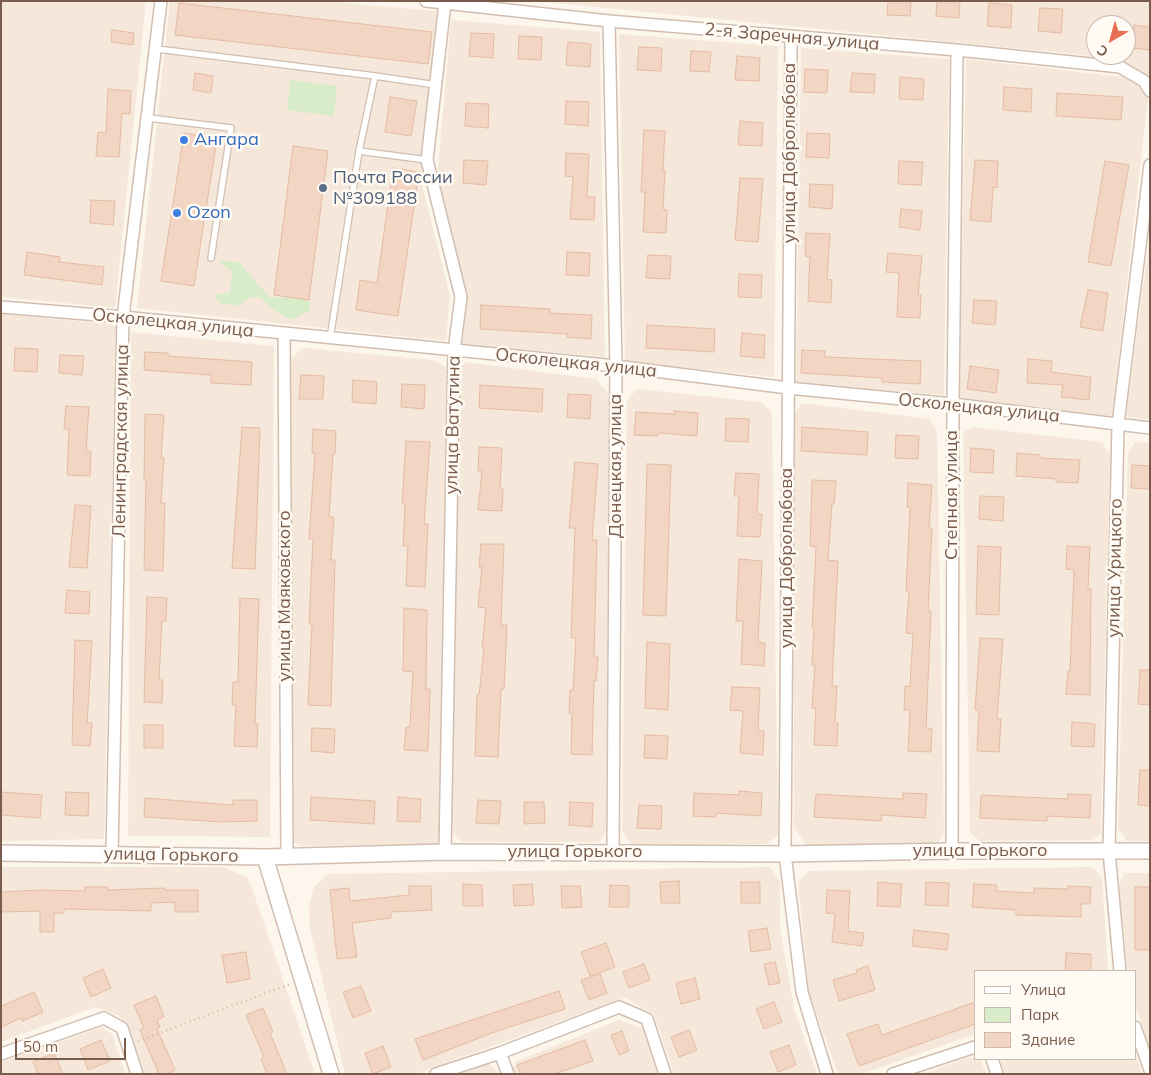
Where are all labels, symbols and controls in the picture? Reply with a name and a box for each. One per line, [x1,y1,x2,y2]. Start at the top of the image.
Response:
north arrow [1086,15,1136,65]
street label: 2-я Заречная улица [704,19,880,55]
text: С [1093,41,1112,61]
street label: улица Добролюбова [779,63,801,243]
place label: Ангара [194,129,259,151]
marker: Ангара [178,134,190,146]
place label: Почта России №309188 [333,167,453,210]
marker: Почта России №309188 [317,182,329,194]
place label: Ozon [187,202,231,224]
marker: Ozon [171,207,183,219]
street label: Осколецкая улица [91,304,255,342]
street label: Ленинградская улица [109,344,133,538]
street label: Осколецкая улица [494,344,658,382]
street label: улица Ватутина [441,355,465,495]
street label: Осколецкая улица [897,389,1061,427]
street label: Донецкая улица [605,394,627,538]
street label: Степная улица [941,430,963,560]
street label: улица Добролюбова [776,468,798,648]
street label: улица Урицкого [1103,498,1127,638]
street label: улица Маяковского [274,510,296,682]
street label: улица Горького [913,840,1047,862]
street label: улица Горького [508,841,642,863]
street label: улица Горького [103,843,239,867]
legend [974,970,1136,1060]
text: Улица [1021,980,1066,999]
text: Парк [1021,1005,1059,1024]
scale bar [18,1028,129,1060]
text: Здание [1021,1030,1075,1049]
text: 50 m [23,1037,58,1056]

